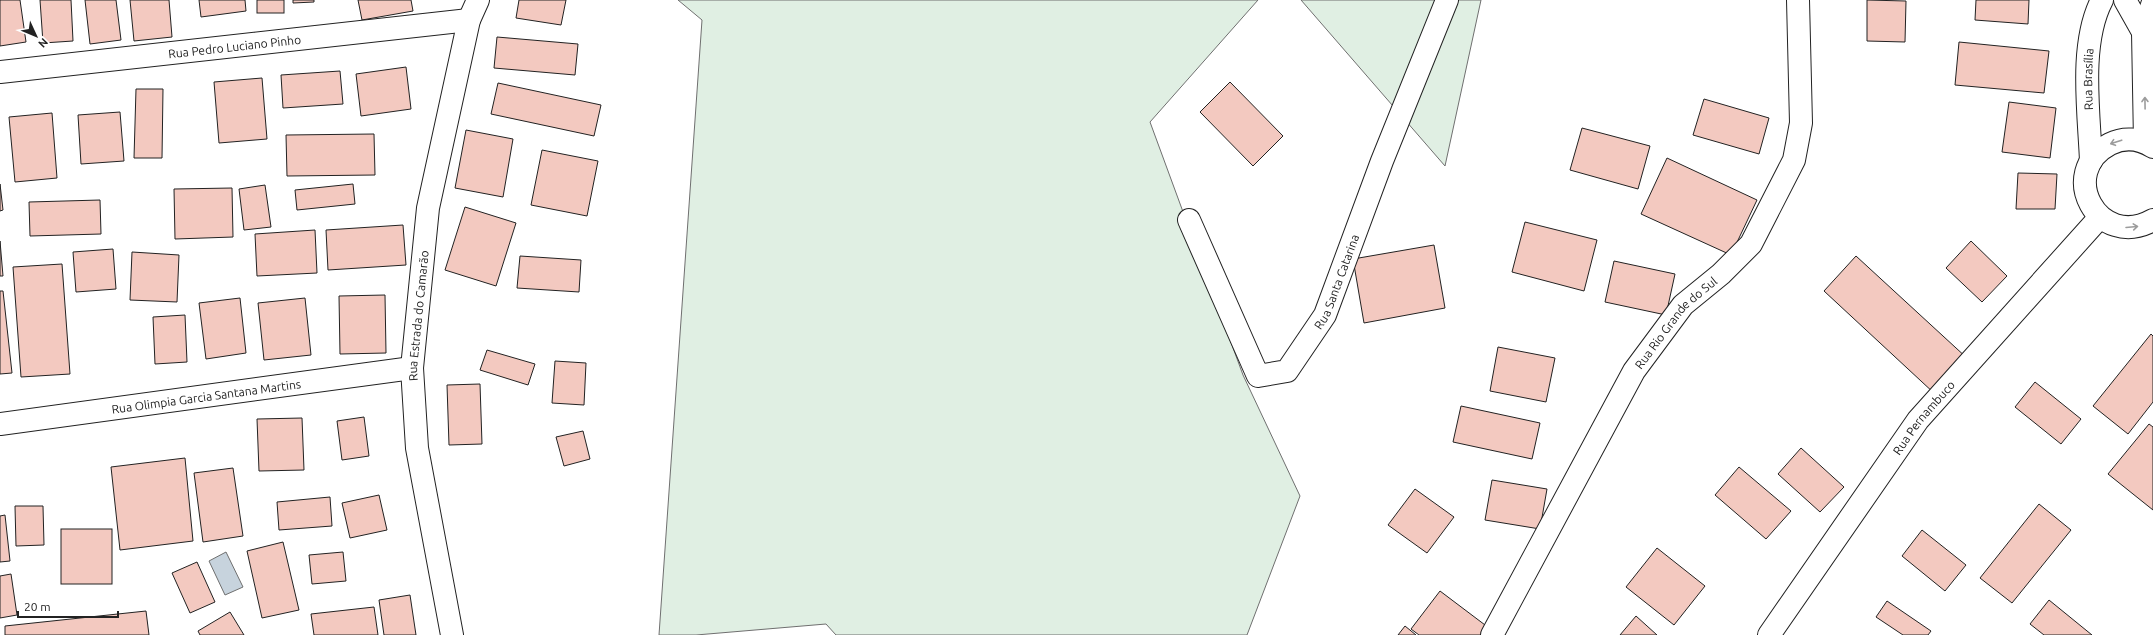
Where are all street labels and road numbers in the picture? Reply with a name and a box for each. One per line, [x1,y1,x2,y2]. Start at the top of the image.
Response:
street label: Rua Pedro Luciano Pinho [168,32,302,60]
street label: Rua Brasília [2081,47,2095,110]
street label: Rua Santa Catarina [1311,232,1361,331]
street label: Rua Estrada do Camarão [405,250,430,381]
street label: Rua Rio Grande do Sul [1632,274,1719,371]
street label: Rua Olimpia Garcia Santana Martins [111,377,302,415]
street label: Rua Pernambuco [1890,378,1957,457]

